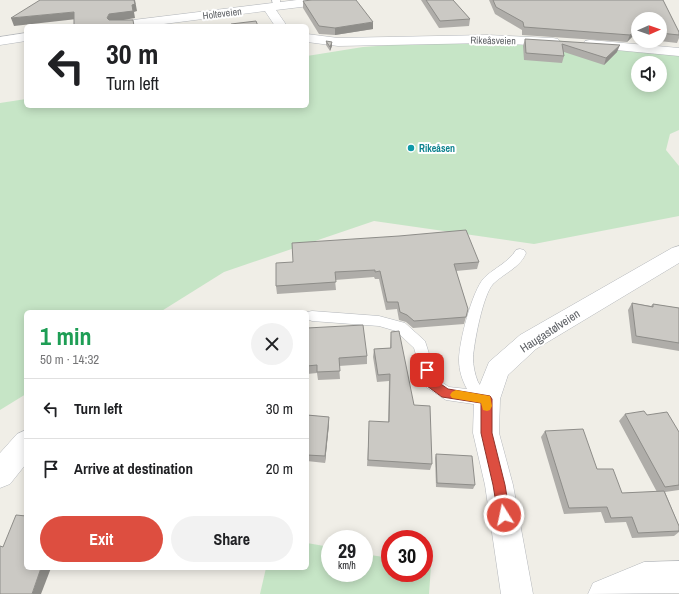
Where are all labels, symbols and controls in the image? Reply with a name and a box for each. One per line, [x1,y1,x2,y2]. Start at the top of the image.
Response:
street label: Holteveien [202,5,242,22]
north arrow [631,12,667,48]
map controls [631,12,667,92]
street label: Rikeåsveien [470,34,516,47]
text: 30 m [106,35,158,73]
icon: left [40,40,92,92]
button: sound [631,56,667,92]
text: Turn left [106,71,159,96]
place label: Rikeåsen [419,142,455,155]
marker: Rikeåsen [406,143,416,153]
street label: Haugastølveien [517,306,583,356]
text: 1 min [40,320,91,352]
button: close [251,323,293,365]
text: 50 m · 14:32 [40,351,99,368]
pin [410,353,444,387]
icon: arrive [416,359,438,381]
icon: left [40,398,62,420]
text: Turn left [74,398,122,419]
text: 30 m [266,398,293,419]
icon: arrive [40,458,62,480]
text: Arrive at destination [74,458,193,479]
text: 20 m [266,458,293,479]
position arrow [483,494,525,536]
button: Exit [40,516,163,562]
button: Share [171,516,293,562]
speed limit sign: 30 [381,530,433,582]
text: 29 [338,537,356,564]
text: km/h [338,559,356,572]

